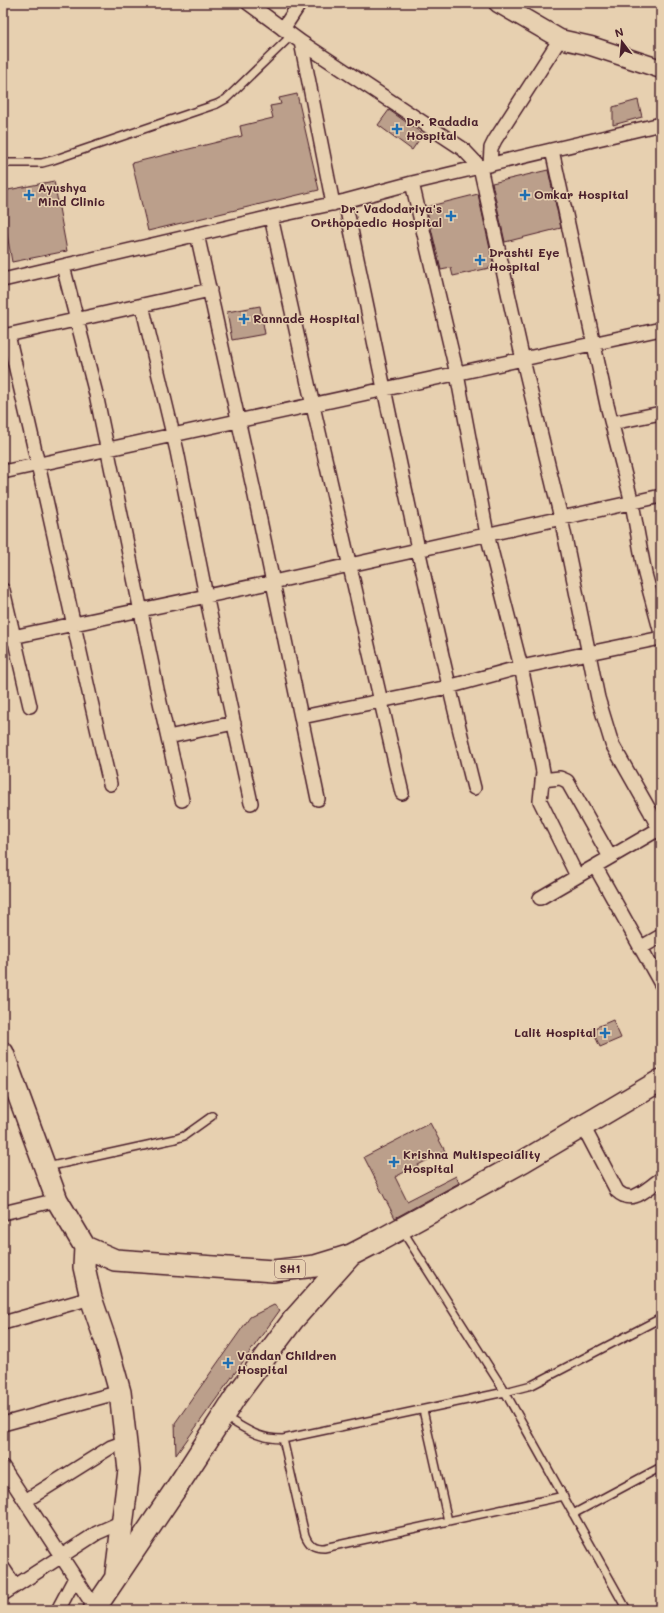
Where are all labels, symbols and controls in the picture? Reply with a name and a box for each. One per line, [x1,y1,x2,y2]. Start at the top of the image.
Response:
north arrow [602,22,642,62]
text: N [613,24,625,40]
place label: Dr. Radadia Hospital [406,113,479,143]
marker: Dr. Radadia Hospital [391,123,403,135]
place label: Ayushya Mind Clinic [38,179,105,209]
place label: Omkar Hospital [534,186,628,202]
marker: Ayushya Mind Clinic [23,189,35,201]
marker: Omkar Hospital [519,189,531,201]
place label: Dr. Vadodariya's Orthopaedic Hospital [311,200,442,230]
marker: Dr. Vadodariya's Orthopaedic Hospital [445,210,457,222]
place label: Drashti Eye Hospital [489,244,559,274]
marker: Drashti Eye Hospital [474,254,486,266]
place label: Rannade Hospital [253,310,359,326]
marker: Rannade Hospital [238,313,250,325]
place label: Lalit Hospital [514,1024,596,1040]
marker: Lalit Hospital [599,1027,611,1039]
place label: Krishna Multispeciality Hospital [403,1146,541,1176]
marker: Krishna Multispeciality Hospital [388,1156,400,1168]
road number: SH1 [275,1260,305,1278]
place label: Vandan Children Hospital [237,1347,337,1377]
marker: Vandan Children Hospital [222,1357,234,1369]

